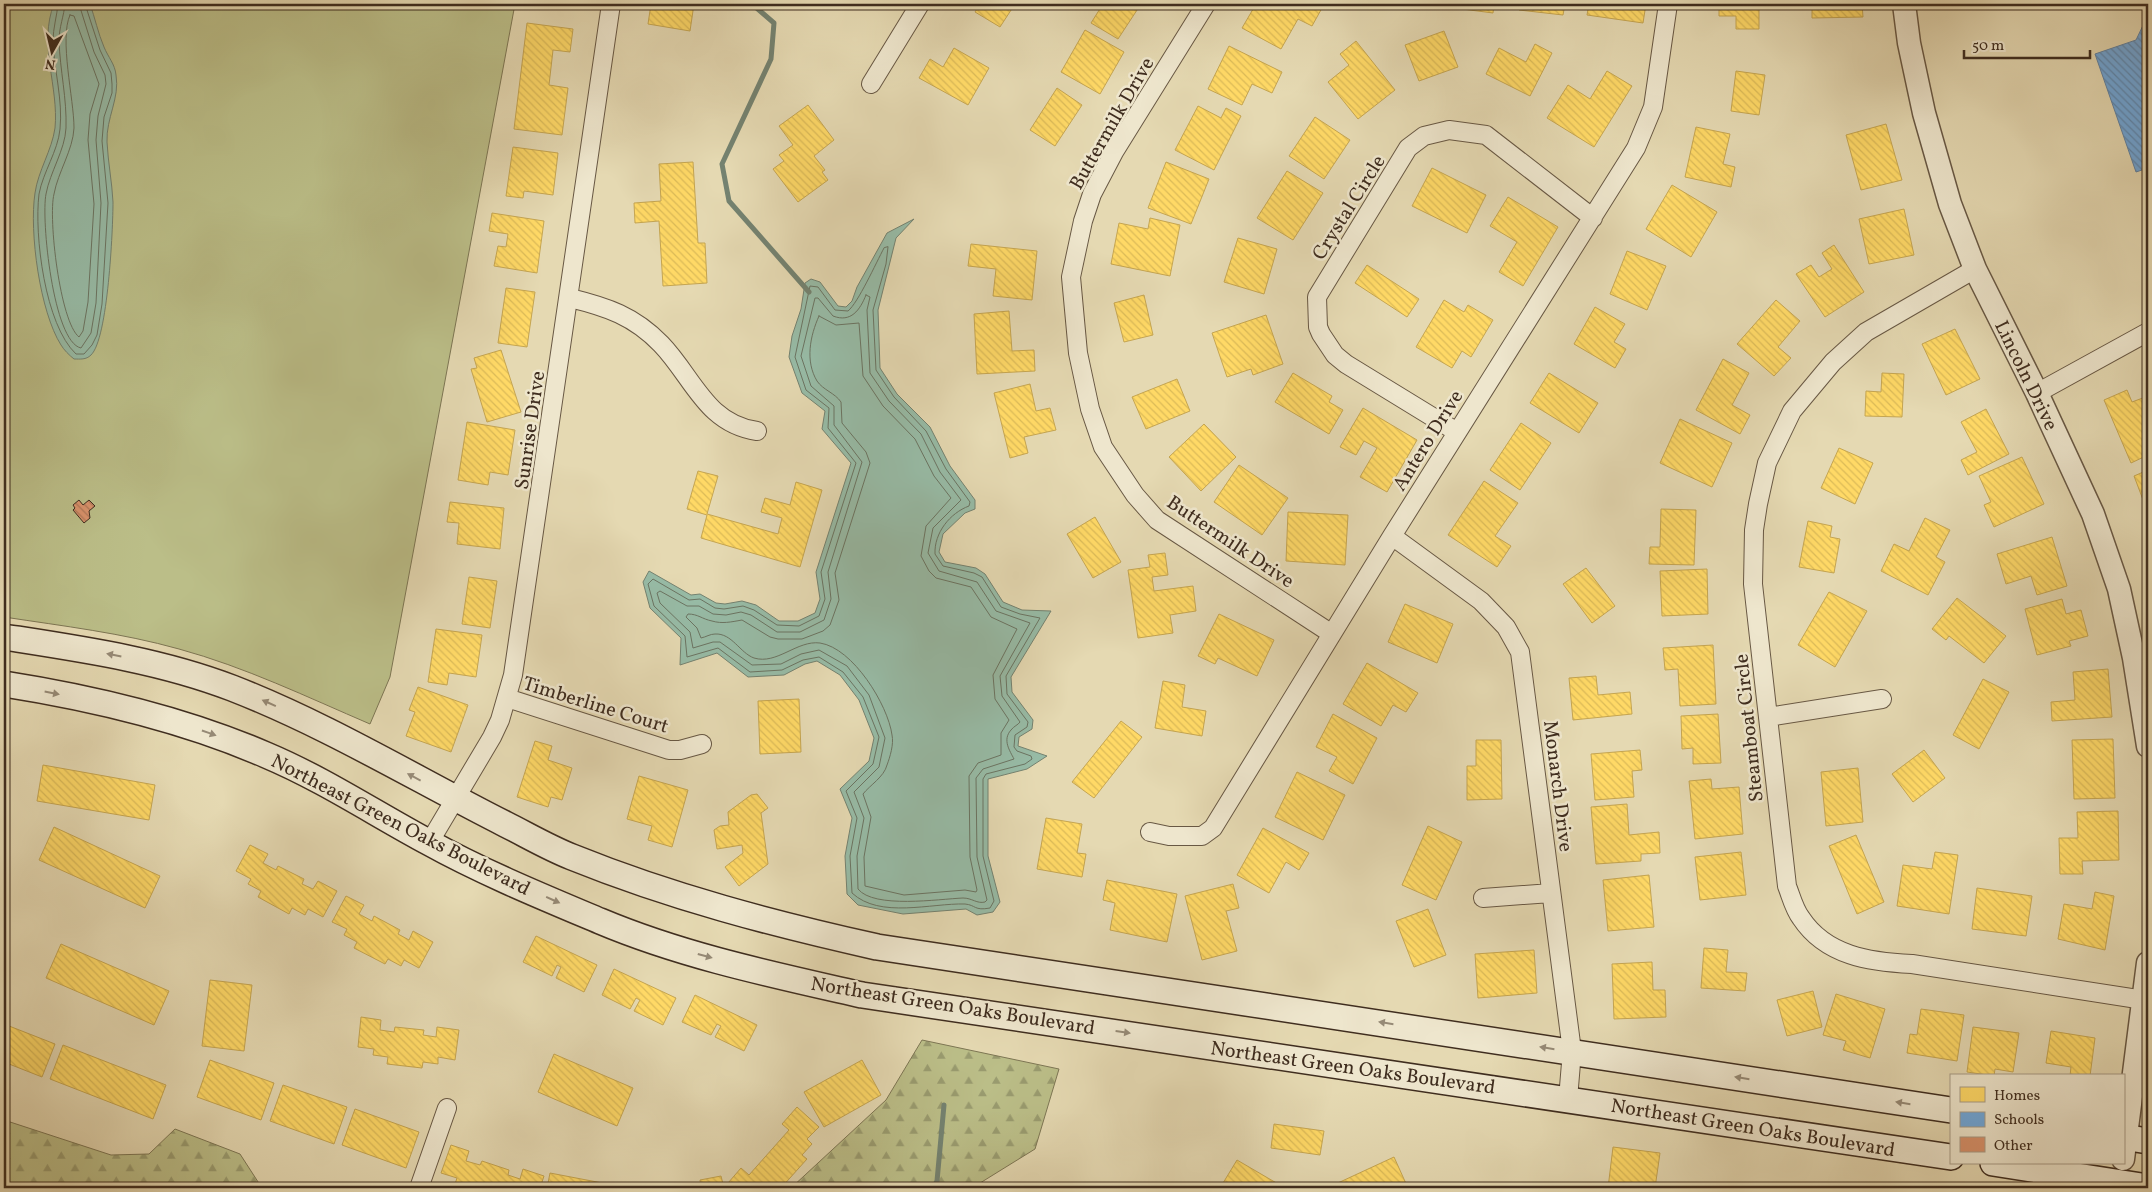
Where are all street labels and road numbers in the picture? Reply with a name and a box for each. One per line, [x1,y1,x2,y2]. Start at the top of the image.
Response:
street label: Buttermilk Drive [1063,53,1162,195]
street label: Crystal Circle [1306,150,1393,266]
street label: Lincoln Drive [1986,316,2064,436]
street label: Sunrise Drive [509,369,553,491]
street label: Antero Drive [1387,385,1471,497]
street label: Buttermilk Drive [1160,489,1299,596]
street label: Steamboat Circle [1728,652,1772,803]
street label: Timberline Court [519,670,672,741]
street label: Monarch Drive [1535,719,1579,854]
street label: Northeast Green Oaks Boulevard [266,748,535,904]
street label: Northeast Green Oaks Boulevard [808,971,1097,1043]
street label: Northeast Green Oaks Boulevard [1208,1035,1497,1103]
street label: Northeast Green Oaks Boulevard [1608,1093,1897,1165]

